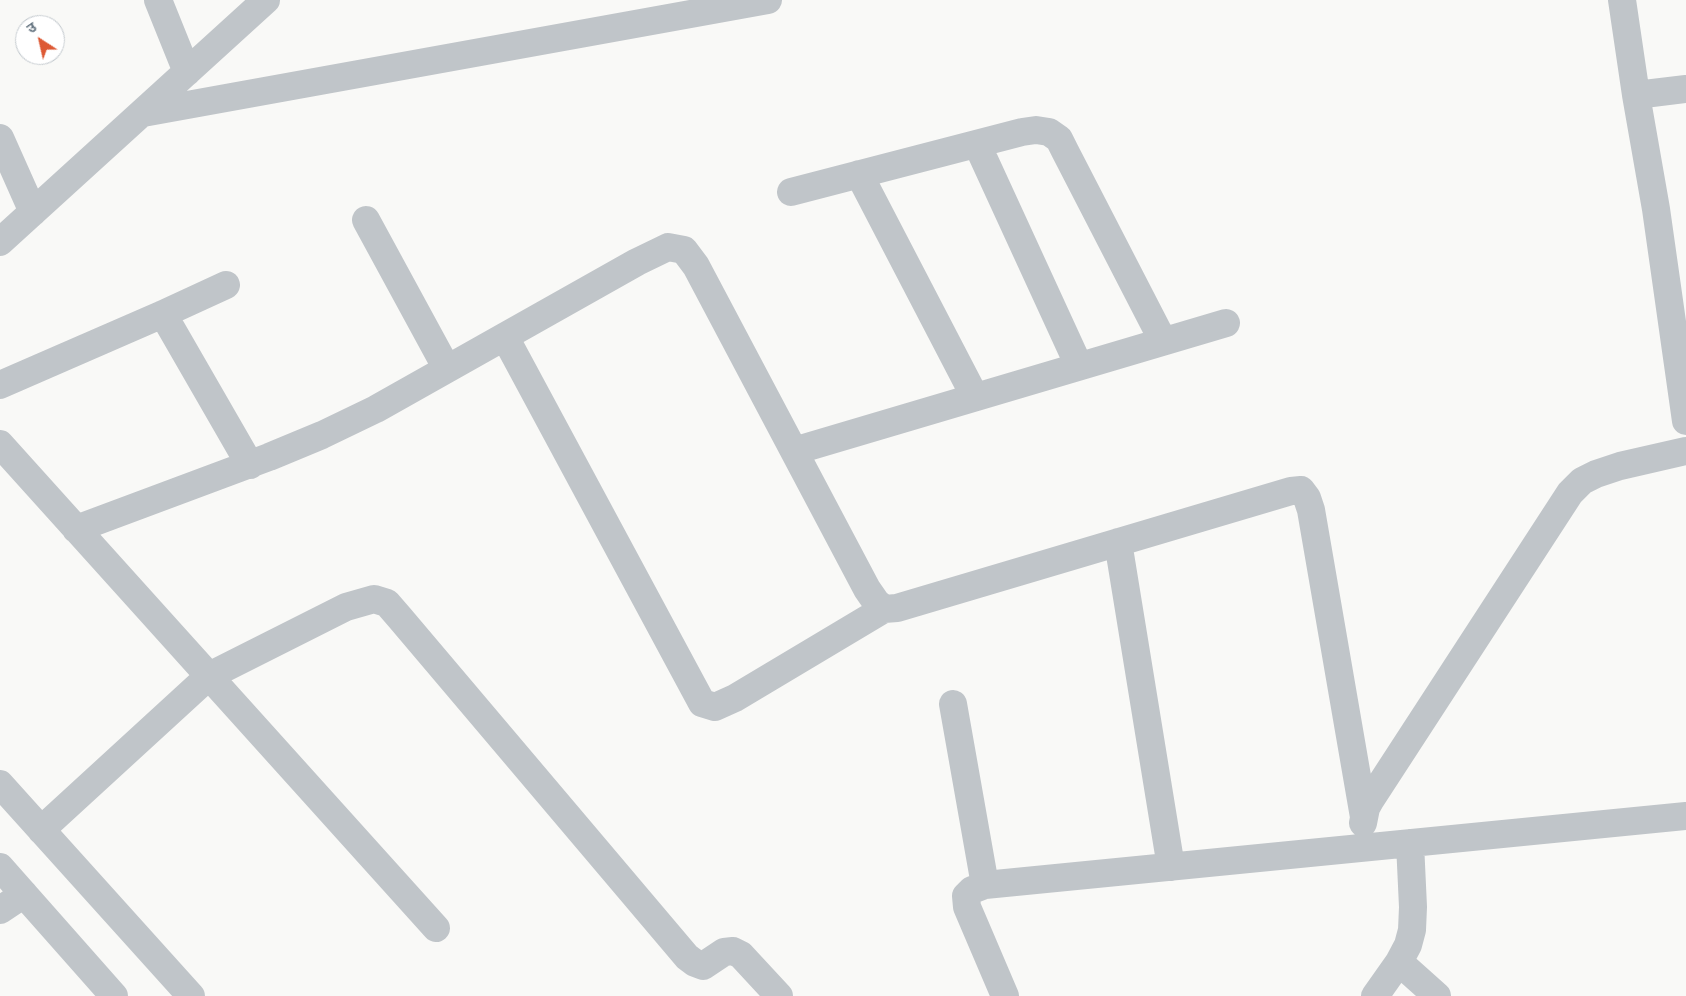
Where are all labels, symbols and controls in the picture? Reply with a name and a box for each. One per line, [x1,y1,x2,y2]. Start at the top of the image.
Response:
north arrow [15,15,65,65]
text: उ [23,19,40,37]

